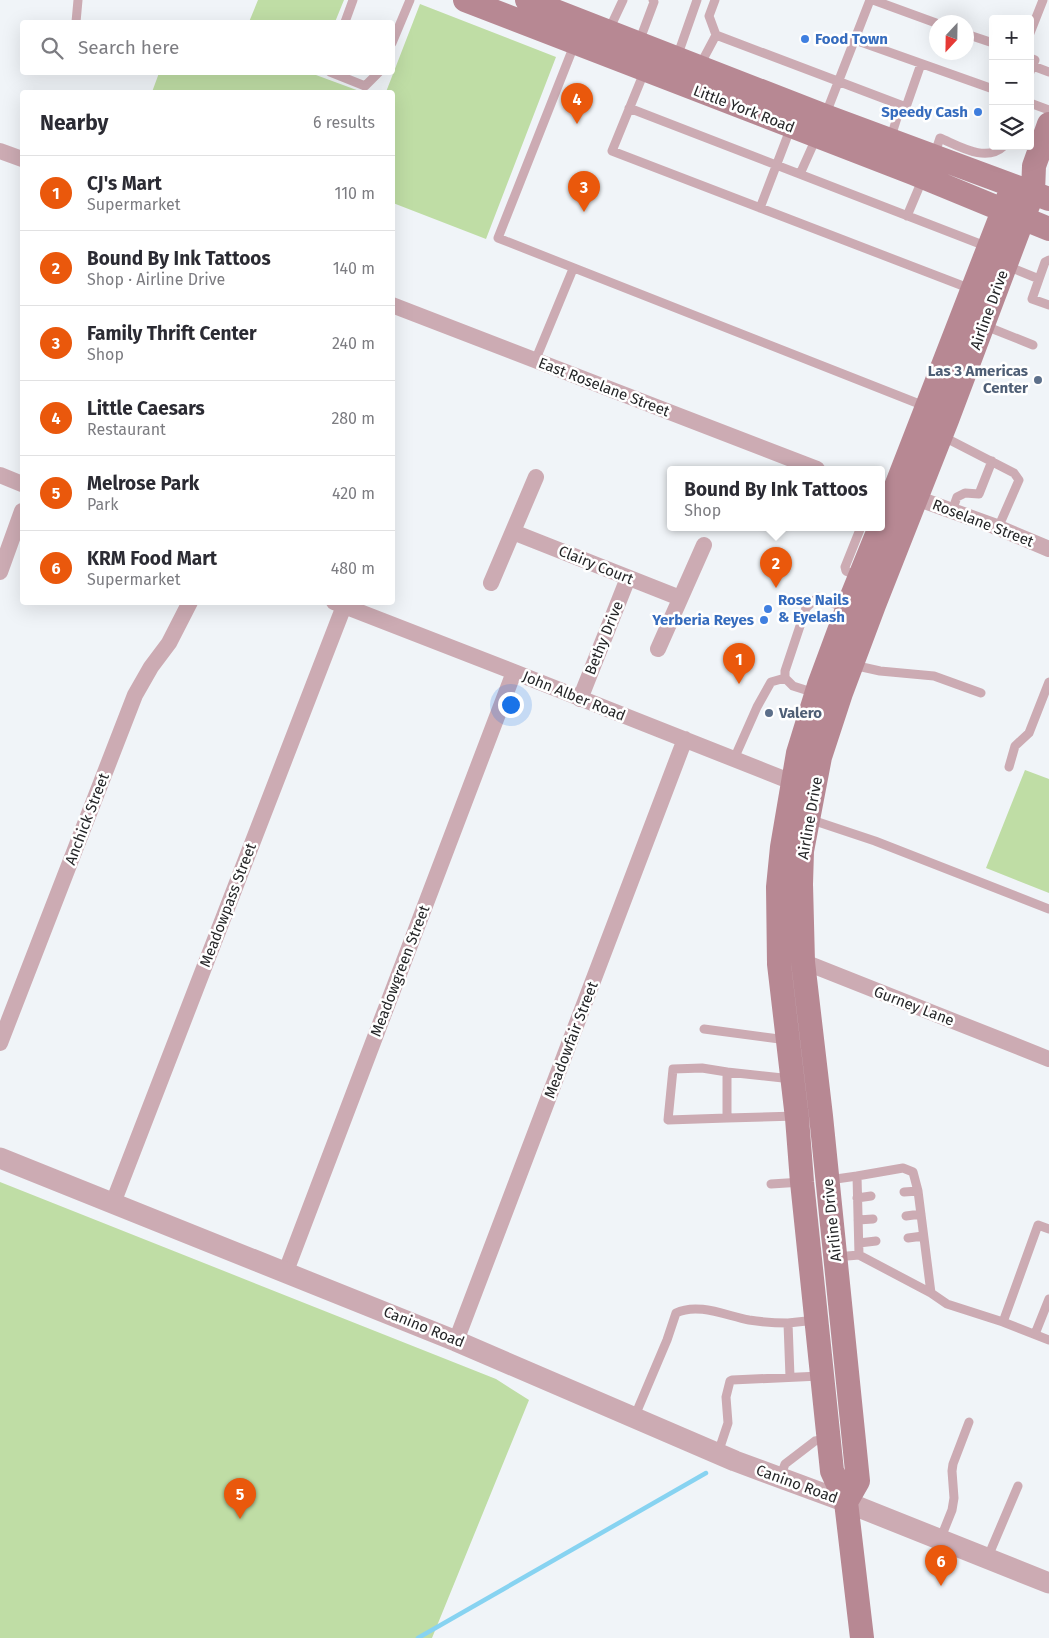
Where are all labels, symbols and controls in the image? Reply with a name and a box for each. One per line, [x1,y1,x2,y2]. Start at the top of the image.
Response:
north arrow [929,15,974,60]
map controls [989,15,1034,150]
button: + [989,15,1034,60]
search box [20,20,395,75]
place label: Food Town [815,30,888,48]
marker: Food Town [799,33,811,45]
icon: search [38,34,66,62]
text: Search here [78,36,179,59]
button: − [989,60,1034,105]
street label: Little York Road [691,81,797,137]
pin: 4 [561,83,593,124]
place label: Speedy Cash [881,103,968,121]
button: layers [989,105,1034,150]
marker: Speedy Cash [972,106,984,118]
text: Nearby [40,110,108,136]
text: 6 results [313,113,375,132]
pin: 3 [568,171,600,212]
text: CJ's Mart [87,172,162,195]
text: 1 [52,184,60,203]
text: 110 m [334,184,375,203]
text: Supermarket [87,195,181,214]
text: Bound By Ink Tattoos [87,247,271,270]
text: 2 [52,259,60,278]
text: 140 m [333,259,375,278]
street label: Airline Drive [966,268,1012,352]
text: Shop · Airline Drive [87,270,225,289]
text: Family Thrift Center [87,322,257,345]
text: 3 [52,334,60,353]
text: 240 m [332,334,375,353]
text: Shop [87,345,124,364]
street label: East Roselane Street [536,354,673,421]
place label: Las 3 Americas Center [928,362,1029,397]
marker: Las 3 Americas Center [1032,374,1044,386]
text: Little Caesars [87,397,205,420]
text: 4 [51,409,61,428]
text: 280 m [331,409,375,428]
text: Restaurant [87,420,166,439]
popup [667,466,885,531]
text: Melrose Park [87,472,199,495]
text: Bound By Ink Tattoos [684,478,868,501]
text: 5 [52,484,60,503]
text: 420 m [332,484,375,503]
text: Park [87,495,119,514]
street label: Roselane Street [930,495,1037,551]
text: Shop [684,501,721,520]
street label: Clairy Court [556,542,636,588]
text: KRM Food Mart [87,547,217,570]
pin: 2 [760,547,792,588]
text: 6 [51,559,61,578]
text: 480 m [331,559,375,578]
text: Supermarket [87,570,181,589]
place label: Rose Nails & Eyelash [778,591,849,626]
street label: Bethy Drive [581,598,627,678]
marker: Rose Nails & Eyelash [762,603,774,615]
place label: Yerberia Reyes [651,611,754,629]
marker: Yerberia Reyes [758,614,770,626]
pin: 1 [723,643,755,684]
street label: John Alber Road [520,667,628,725]
your location [498,692,524,718]
place label: Valero [778,704,822,722]
marker: Valero [763,707,775,719]
street label: Anchick Street [61,770,113,868]
street label: Airline Drive [794,775,826,861]
street label: Meadowpass Street [196,840,260,970]
street label: Meadowgreen Street [367,902,434,1039]
street label: Meadowfair Street [540,978,602,1101]
street label: Gurney Lane [871,982,957,1030]
street label: Airline Drive [819,1178,845,1262]
street label: Canino Road [381,1303,467,1351]
street label: Canino Road [754,1461,840,1507]
pin: 5 [224,1478,256,1519]
pin: 6 [925,1545,957,1586]

